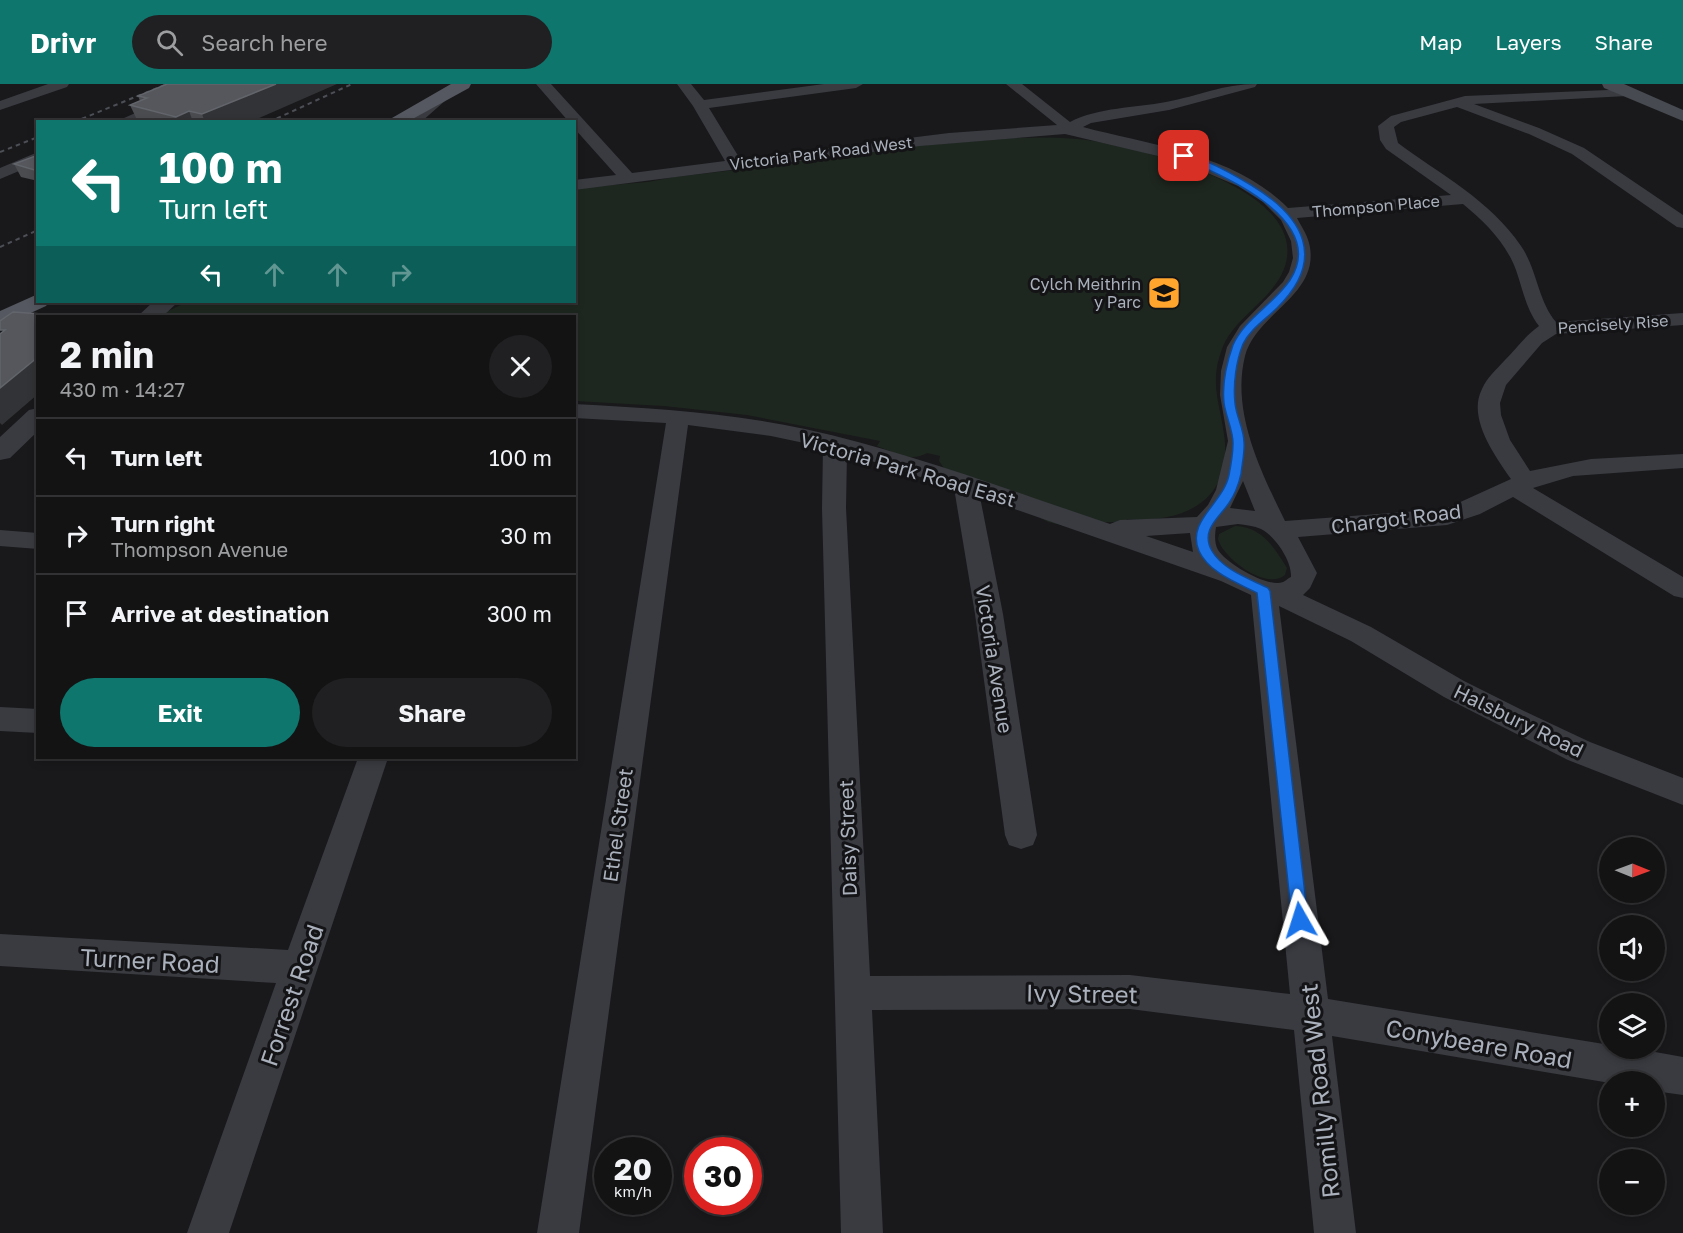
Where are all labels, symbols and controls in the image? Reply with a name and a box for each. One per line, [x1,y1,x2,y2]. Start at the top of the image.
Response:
search box [132,15,552,69]
text: Drivr [30,26,96,59]
icon: search [153,26,186,59]
text: Search here [201,29,327,56]
text: Map [1419,29,1462,55]
text: Layers [1495,29,1562,55]
text: Share [1595,29,1653,55]
pin [1158,130,1209,181]
street label: Victoria Park Road West [728,132,914,174]
icon: arrive [1167,139,1200,172]
text: 100 m [159,142,282,192]
icon: left [60,144,138,222]
street label: Thompson Place [1311,190,1441,222]
text: Turn left [159,193,268,225]
icon: left [195,258,228,291]
icon: ahead [258,258,291,291]
icon: ahead [321,258,354,291]
icon: right [384,258,417,291]
place label: Cylch Meithrin y Parc [1030,274,1141,312]
school or university icon: Cylch Meithrin y Parc [1146,275,1182,311]
street label: Pencisely Rise [1557,310,1669,338]
text: 2 min [60,333,154,376]
button: close [489,335,552,398]
text: 430 m · 14:27 [60,377,185,401]
street label: Victoria Park Road East [797,427,1019,511]
icon: left [60,441,93,474]
text: Turn left [111,444,202,471]
text: 100 m [489,444,552,471]
street label: Chargot Road [1329,498,1463,538]
text: Turn right [111,510,215,537]
icon: right [60,519,93,552]
text: 30 m [501,522,552,549]
text: Thompson Avenue [111,537,288,561]
street label: Victoria Avenue [971,583,1019,735]
icon: arrive [60,597,93,630]
text: Arrive at destination [111,600,329,627]
text: 300 m [487,600,552,627]
button: Exit [60,678,300,747]
button: Share [312,678,552,747]
street label: Halsbury Road [1450,678,1588,762]
street label: Ethel Street [597,767,637,883]
street label: Daisy Street [833,779,861,897]
north arrow [1599,837,1665,903]
map controls [1599,837,1665,1215]
position arrow [1268,888,1332,952]
button: sound [1599,915,1665,981]
street label: Forrest Road [253,920,329,1070]
street label: Turner Road [80,942,220,978]
street label: Ivy Street [1026,978,1138,1008]
street label: Romilly Road West [1293,982,1345,1200]
button: layers [1599,993,1665,1059]
street label: Conybeare Road [1384,1012,1574,1074]
button: + [1599,1071,1665,1137]
speed limit sign: 30 [684,1137,762,1215]
button: − [1599,1149,1665,1215]
text: 20 [614,1151,652,1187]
text: km/h [614,1182,652,1200]

